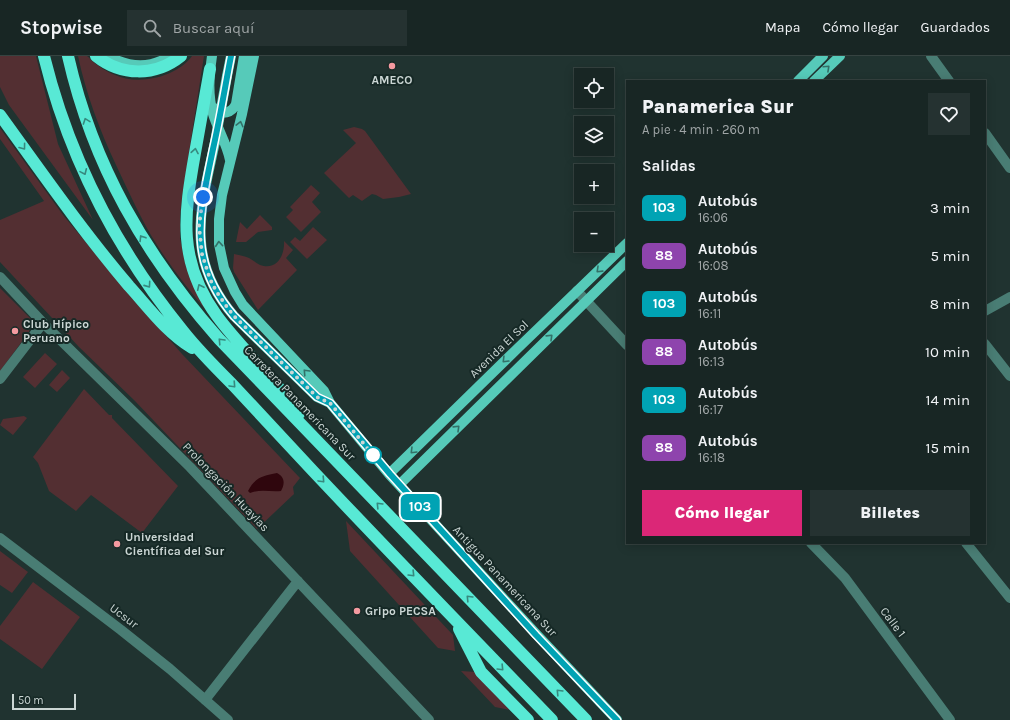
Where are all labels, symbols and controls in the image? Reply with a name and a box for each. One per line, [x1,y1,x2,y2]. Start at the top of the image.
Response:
search box [127,10,407,46]
text: Stopwise [20,17,103,39]
icon: search [141,17,163,39]
text: Buscar aquí [173,19,255,37]
text: Mapa [765,19,800,36]
text: Cómo llegar [822,19,898,36]
text: Guardados [920,19,990,36]
marker: AMECO [387,61,397,71]
one-way arrow [822,66,830,73]
map controls [574,68,614,252]
button: locate [574,68,614,108]
place label: AMECO [372,73,412,87]
button: heart [928,93,970,135]
text: Panamerica Sur [642,96,793,118]
button: layers [574,116,614,156]
one-way arrow [83,118,91,125]
one-way arrow [235,121,243,127]
text: A pie · 4 min · 260 m [642,122,760,137]
one-way arrow [18,143,26,150]
one-way arrow [190,148,199,154]
text: Salidas [642,157,696,175]
button: + [574,164,614,204]
one-way arrow [79,168,87,176]
your location [193,187,213,207]
text: Autobús [698,192,758,210]
text: 103 [653,199,675,216]
text: 3 min [930,199,970,217]
text: 16:06 [698,210,728,225]
button: − [574,212,614,252]
one-way arrow [139,235,147,242]
text: Autobús [698,240,758,258]
one-way arrow [215,241,224,248]
text: 88 [655,247,673,264]
text: 5 min [930,247,970,265]
text: 16:08 [698,258,728,273]
one-way arrow [596,265,604,273]
one-way arrow [143,281,151,288]
one-way arrow [197,283,205,291]
text: Autobús [698,288,758,306]
text: 103 [653,295,675,312]
text: 8 min [930,295,970,313]
text: 16:11 [698,306,721,321]
place label: Club Hípico Peruano [23,317,89,345]
street label: Avenida El Sol [467,317,531,381]
marker: Club Hípico Peruano [10,326,20,336]
one-way arrow [545,334,553,342]
text: Autobús [698,336,758,354]
one-way arrow [218,338,226,346]
street label: Carretera Panamericana Sur [241,343,359,464]
text: 88 [655,343,673,360]
text: 10 min [925,343,970,361]
text: 16:13 [698,354,725,369]
one-way arrow [502,355,510,363]
one-way arrow [303,369,311,377]
one-way arrow [228,380,236,388]
text: Autobús [698,384,758,402]
text: 103 [653,391,675,408]
text: 14 min [926,391,970,409]
text: 16:17 [698,402,723,417]
one-way arrow [452,425,460,433]
text: Autobús [698,432,758,450]
text: 88 [655,439,673,456]
text: 15 min [925,439,970,457]
street label: Prolongación Huaylas [180,440,272,534]
unlabelled marker [364,446,382,464]
one-way arrow [410,446,418,454]
text: 16:18 [698,450,725,465]
one-way arrow [317,475,325,483]
button: Cómo llegar [642,490,802,536]
button: Billetes [810,490,970,536]
line badge: 103 [397,494,443,520]
text: 103 [409,498,431,515]
one-way arrow [376,502,383,510]
street label: Antigua Panamericana Sur [450,523,561,640]
place label: Universidad Científica del Sur [125,530,224,558]
marker: Universidad Científica del Sur [112,539,122,549]
one-way arrow [407,569,414,577]
one-way arrow [466,595,474,603]
street label: Ucsur [107,601,141,632]
place label: Gripo PECSA [365,604,436,618]
street label: Calle 1 [877,604,909,640]
marker: Gripo PECSA [352,606,362,616]
one-way arrow [497,663,504,671]
one-way arrow [556,689,564,697]
scale bar [12,692,76,711]
text: 50 m [18,694,44,707]

